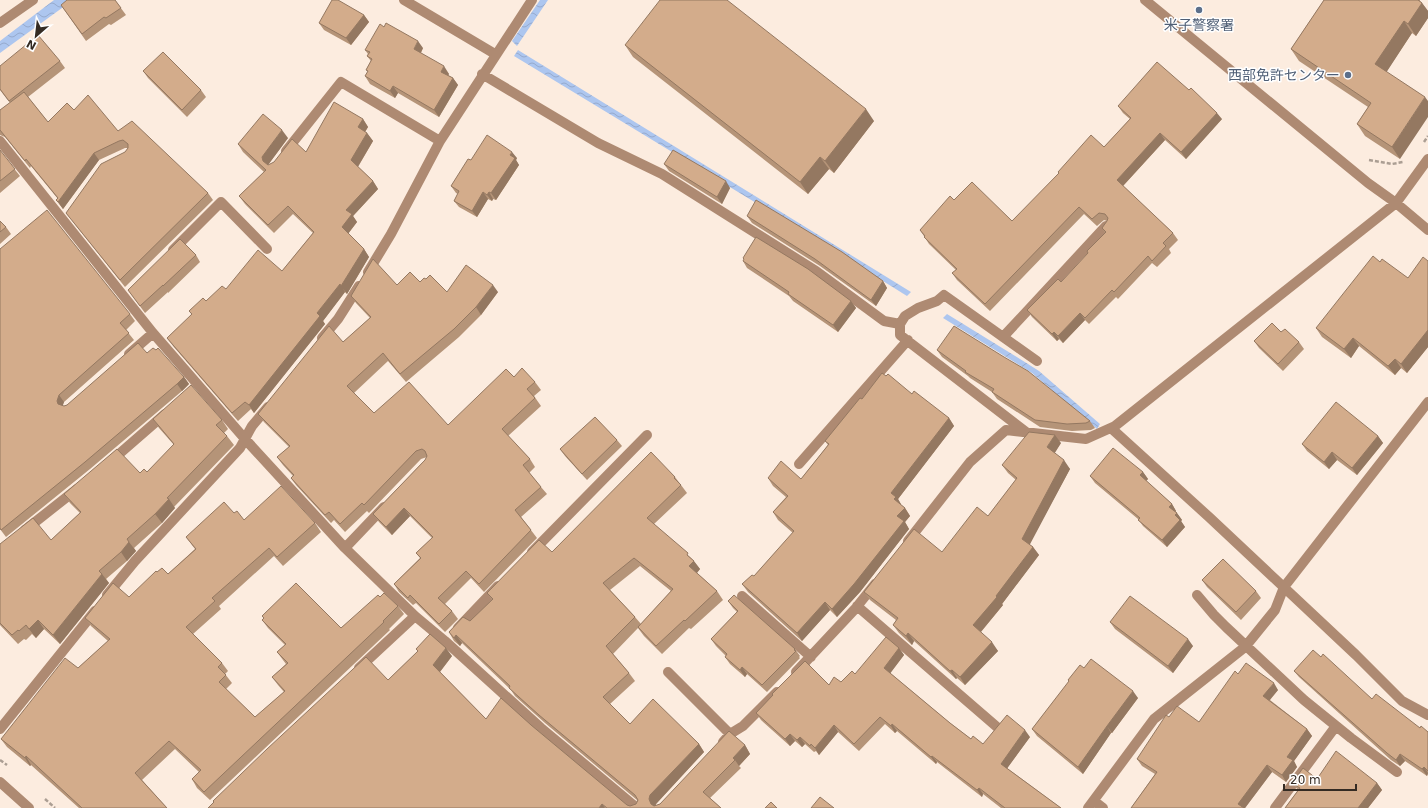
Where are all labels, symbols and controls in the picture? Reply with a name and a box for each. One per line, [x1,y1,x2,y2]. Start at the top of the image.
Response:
marker: 米子警察署 [1194,5,1204,15]
north arrow [16,16,56,56]
place label: 米子警察署 [1164,17,1234,33]
text: N [24,36,39,52]
place label: 西部免許センター [1228,67,1340,83]
marker: 西部免許センター [1343,70,1353,80]
scale bar [1284,766,1356,792]
text: 20 m [1290,773,1321,787]

